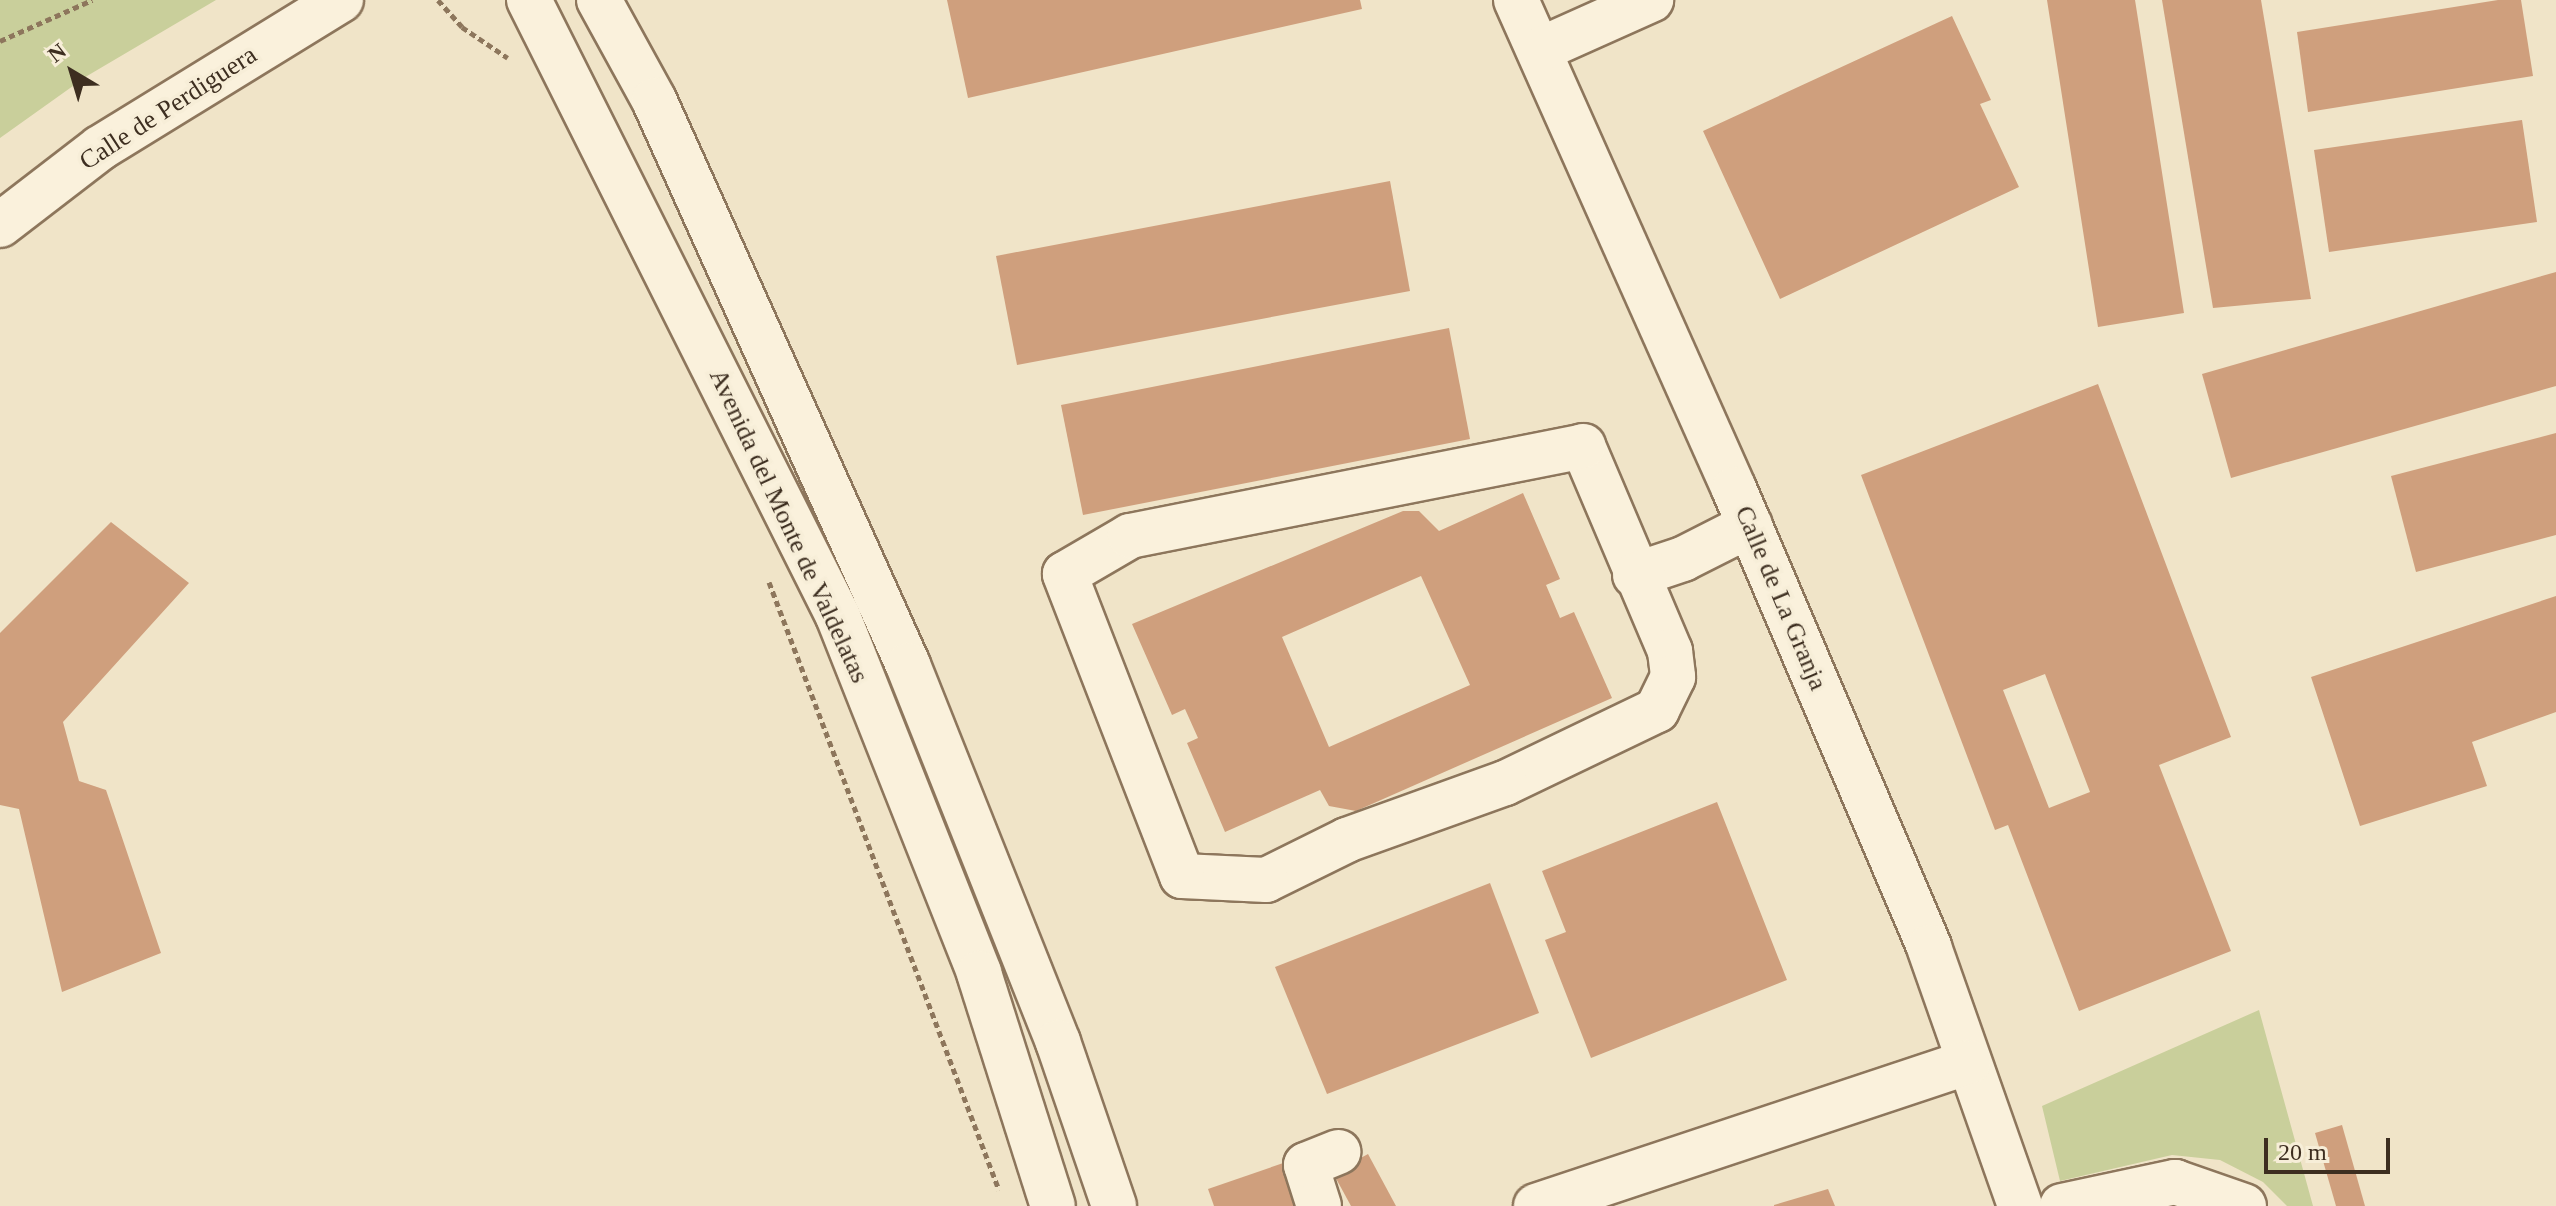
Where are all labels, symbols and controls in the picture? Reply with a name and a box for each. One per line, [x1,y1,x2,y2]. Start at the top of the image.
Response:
north arrow [32,32,112,112]
text: N [43,38,71,67]
street label: Calle de Perdiguera [74,39,262,177]
street label: Avenida del Monte de Valdelatas [702,364,876,688]
street label: Calle de La Granja [1728,501,1834,695]
scale bar [2268,1122,2394,1172]
text: 20 m [2278,1139,2327,1165]

